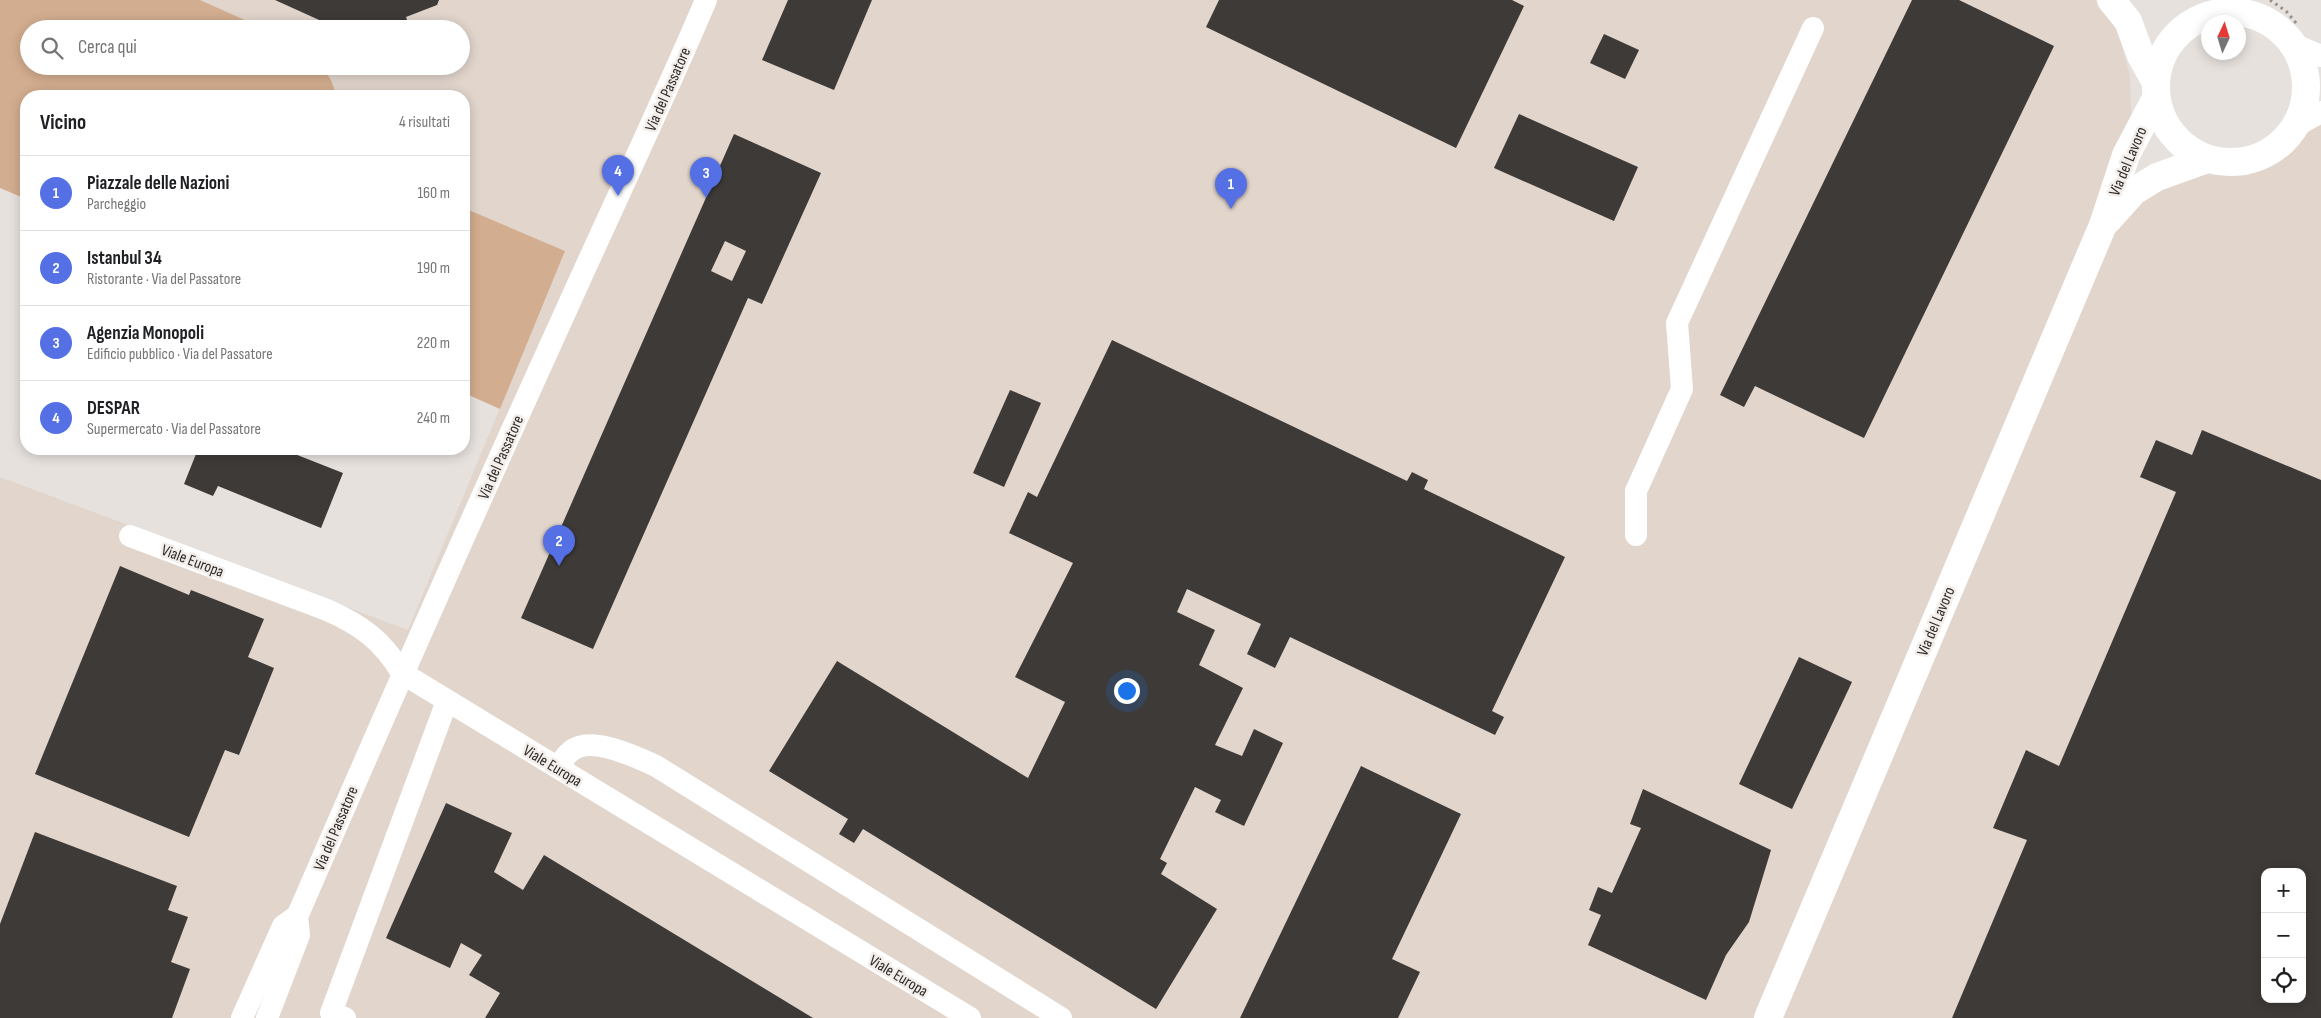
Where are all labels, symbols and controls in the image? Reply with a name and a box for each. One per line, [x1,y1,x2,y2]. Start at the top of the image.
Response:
north arrow [2201,15,2246,60]
search box [20,20,470,75]
icon: search [38,34,66,62]
text: Cerca qui [78,36,137,59]
street label: Via del Passatore [641,45,695,134]
text: Vicino [40,110,86,135]
text: 4 risultati [399,113,450,132]
street label: Via del Lavoro [2105,124,2151,199]
pin: 4 [602,155,634,196]
pin: 3 [690,157,722,198]
pin: 1 [1215,168,1247,209]
text: Piazzale delle Nazioni [87,172,229,195]
text: 1 [53,184,59,203]
text: 160 m [417,184,450,203]
text: Parcheggio [87,195,146,214]
text: Istanbul 34 [87,247,162,270]
text: 2 [52,259,60,278]
text: 190 m [417,259,450,278]
text: Ristorante · Via del Passatore [87,270,241,289]
text: Agenzia Monopoli [87,322,204,345]
text: 3 [52,334,60,353]
text: 220 m [417,334,450,353]
text: Edificio pubblico · Via del Passatore [87,345,273,364]
text: DESPAR [87,397,140,420]
text: 4 [52,409,60,428]
text: 240 m [417,409,450,428]
street label: Via del Passatore [474,413,528,502]
text: Supermercato · Via del Passatore [87,420,261,439]
pin: 2 [543,525,575,566]
street label: Viale Europa [159,541,226,582]
street label: Via del Lavoro [1913,584,1959,659]
your location [1114,678,1140,704]
street label: Viale Europa [519,741,585,791]
street label: Via del Passatore [310,784,363,874]
map controls [2261,868,2306,1003]
button: + [2261,868,2306,913]
button: − [2261,913,2306,958]
street label: Viale Europa [865,951,931,1001]
button: locate [2261,958,2306,1003]

